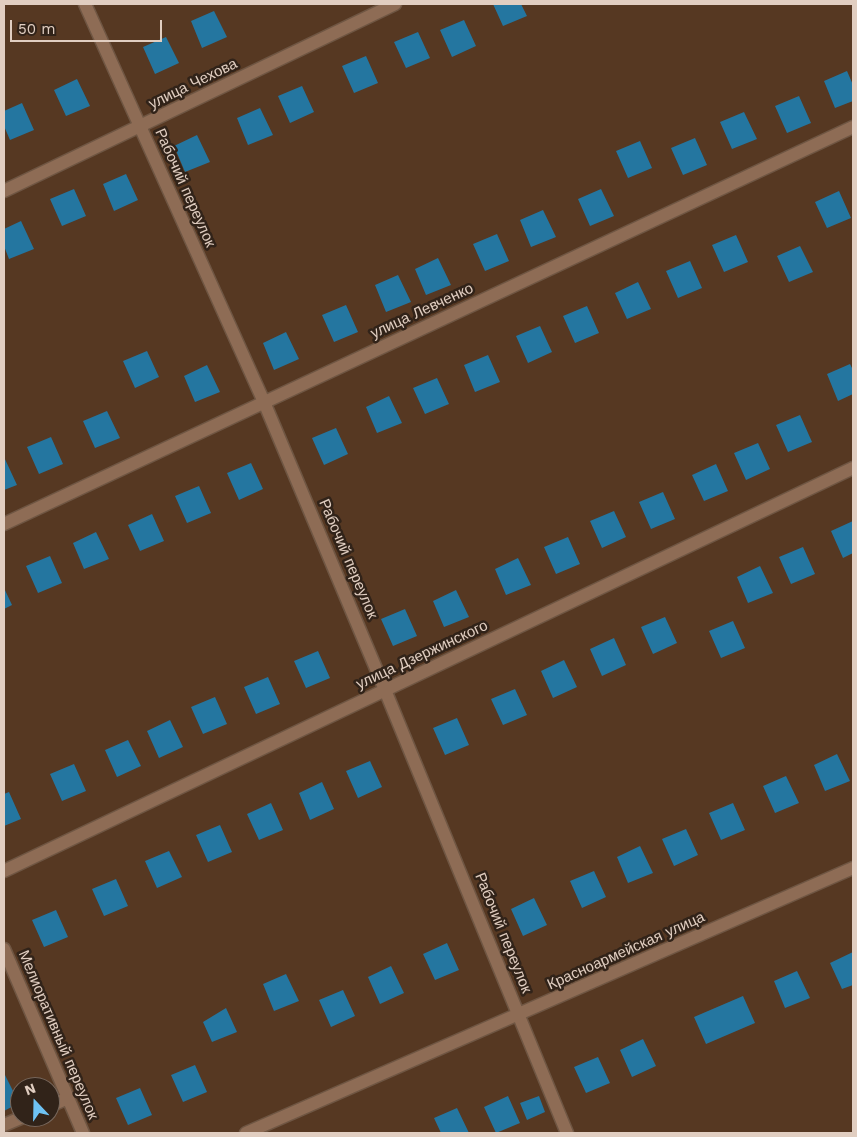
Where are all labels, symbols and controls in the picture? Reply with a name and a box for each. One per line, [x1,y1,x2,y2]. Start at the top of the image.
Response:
scale bar [12,10,165,42]
text: 50 m [18,20,55,38]
street label: улица Чехова [146,55,240,113]
street label: Рабочий переулок [151,126,219,250]
street label: улица Левченко [368,279,476,343]
street label: Рабочий переулок [315,497,381,621]
street label: улица Дзержинского [353,617,491,693]
street label: Рабочий переулок [471,870,535,996]
street label: Красноармейская улица [544,908,708,994]
street label: Мелиоративный переулок [14,948,102,1122]
north arrow [10,1077,60,1127]
text: N [22,1080,38,1098]

